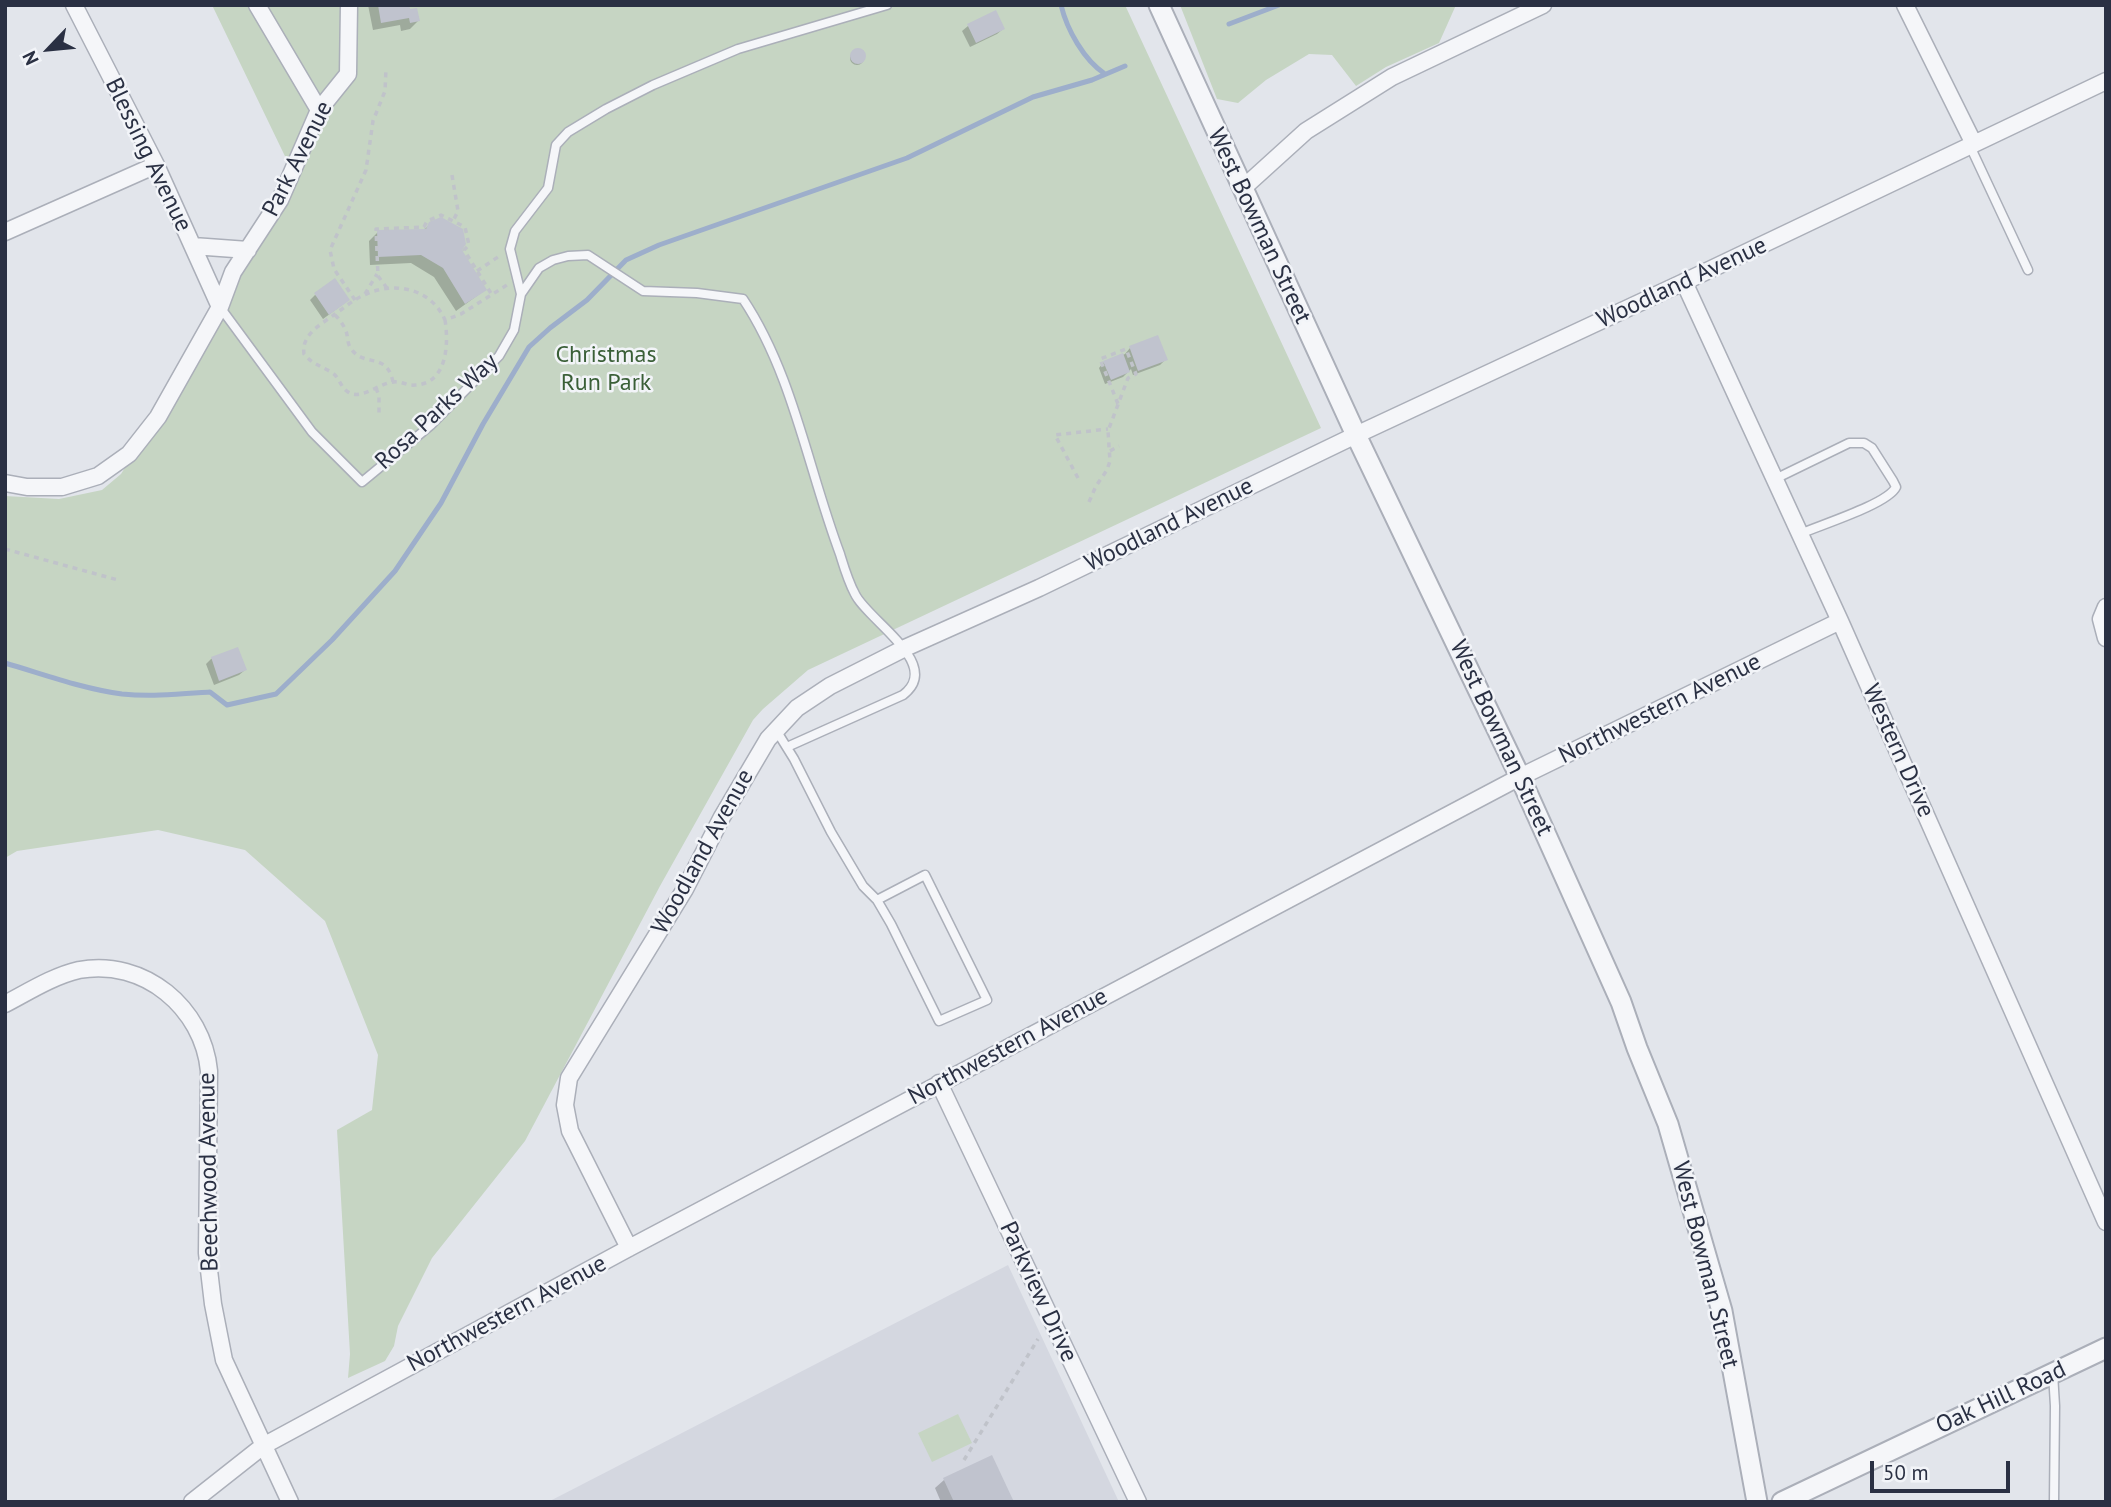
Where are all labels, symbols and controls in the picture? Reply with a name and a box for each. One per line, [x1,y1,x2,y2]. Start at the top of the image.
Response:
north arrow [14,14,84,84]
text: N [17,47,44,69]
street label: Blessing Avenue [98,74,198,236]
street label: Park Avenue [257,97,339,221]
street label: West Bowman Street [1201,124,1317,328]
street label: Woodland Avenue [1593,231,1771,335]
park label: Christmas Run Park [555,341,657,397]
street label: Rosa Parks Way [370,348,504,476]
street label: Woodland Avenue [1080,472,1258,578]
street label: West Bowman Street [1443,636,1559,840]
street label: Northwestern Avenue [1554,647,1766,771]
street label: Western Drive [1856,680,1940,822]
street label: Woodland Avenue [646,765,760,939]
street label: Northwestern Avenue [903,982,1113,1112]
street label: Beechwood Avenue [193,1072,225,1272]
street label: West Bowman Street [1665,1159,1745,1371]
street label: Parkview Drive [993,1217,1083,1367]
street label: Northwestern Avenue [402,1249,612,1379]
street label: Oak Hill Road [1931,1355,2071,1441]
scale bar [1873,1448,2013,1492]
text: 50 m [1883,1459,1929,1486]

